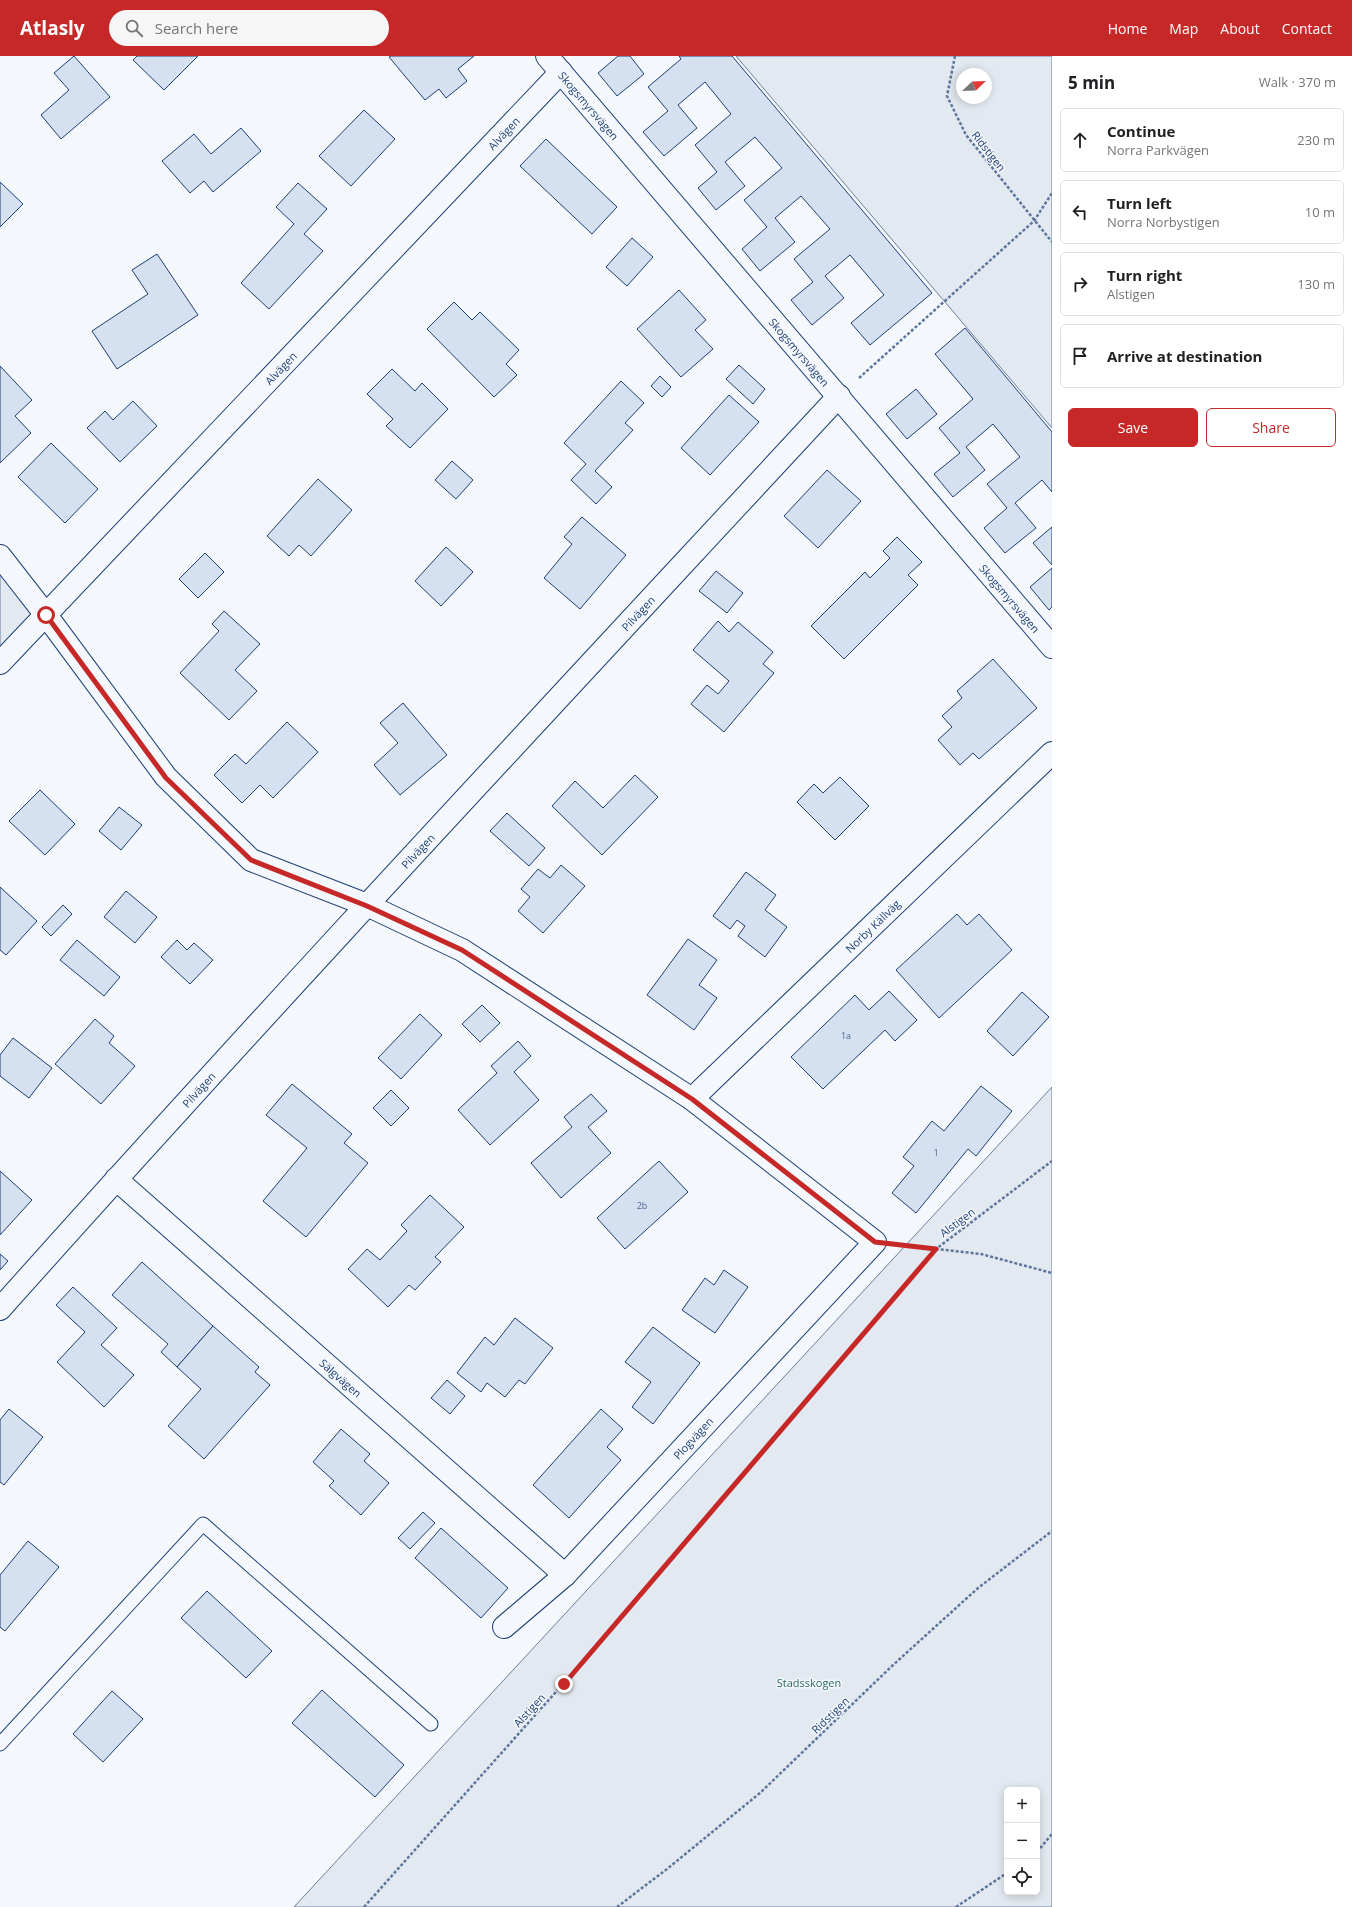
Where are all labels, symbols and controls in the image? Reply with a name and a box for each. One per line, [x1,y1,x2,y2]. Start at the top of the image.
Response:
search box [109,10,389,46]
text: Atlasly [20,15,85,41]
icon: search [123,17,145,39]
text: Search here [155,18,238,38]
text: Home [1108,19,1147,38]
text: Map [1169,19,1198,38]
text: About [1220,19,1260,38]
text: Contact [1282,19,1332,38]
street label: Skogsmyrsvägen [556,68,623,143]
north arrow [956,68,992,104]
text: 5 min [1068,71,1115,94]
text: Walk · 370 m [1259,73,1336,91]
street label: Alvägen [484,113,523,153]
text: Continue [1107,121,1175,141]
street label: Ridstigen [969,128,1009,174]
icon: ahead [1069,129,1091,151]
text: 230 m [1297,131,1335,149]
text: Norra Parkvägen [1107,141,1209,159]
text: Turn left [1107,193,1172,213]
icon: left [1069,201,1091,223]
text: 10 m [1305,203,1335,221]
text: Norra Norbystigen [1107,213,1220,231]
text: Turn right [1107,265,1182,285]
icon: right [1069,273,1091,295]
text: 130 m [1297,275,1335,293]
text: Alstigen [1107,285,1155,303]
street label: Skogsmyrsvägen [766,314,833,389]
icon: arrive [1069,345,1091,367]
text: Arrive at destination [1107,346,1262,366]
street label: Alvägen [261,348,300,388]
button: Save [1068,408,1198,447]
button: Share [1206,408,1336,447]
street label: Skogsmyrsvägen [977,561,1044,636]
street label: Pilvägen [618,592,658,634]
route start [37,606,55,624]
street label: Pilvägen [397,830,437,871]
street label: Norby Källväg [842,896,903,956]
house number: 1a [841,1029,851,1042]
street label: Pilvägen [178,1068,218,1110]
house number: 1 [933,1146,939,1159]
house number: 2b [637,1199,647,1212]
street label: Alstigen [936,1204,978,1240]
street label: Sälgvägen [317,1355,365,1400]
street label: Plogvägen [670,1414,716,1462]
route end [555,1675,573,1693]
park label: Stadsskogen [777,1675,841,1690]
street label: Alstigen [510,1690,548,1730]
street label: Ridstigen [808,1693,852,1737]
map controls [1004,1787,1040,1895]
button: + [1004,1787,1040,1823]
button: − [1004,1823,1040,1859]
button: locate [1004,1859,1040,1895]

